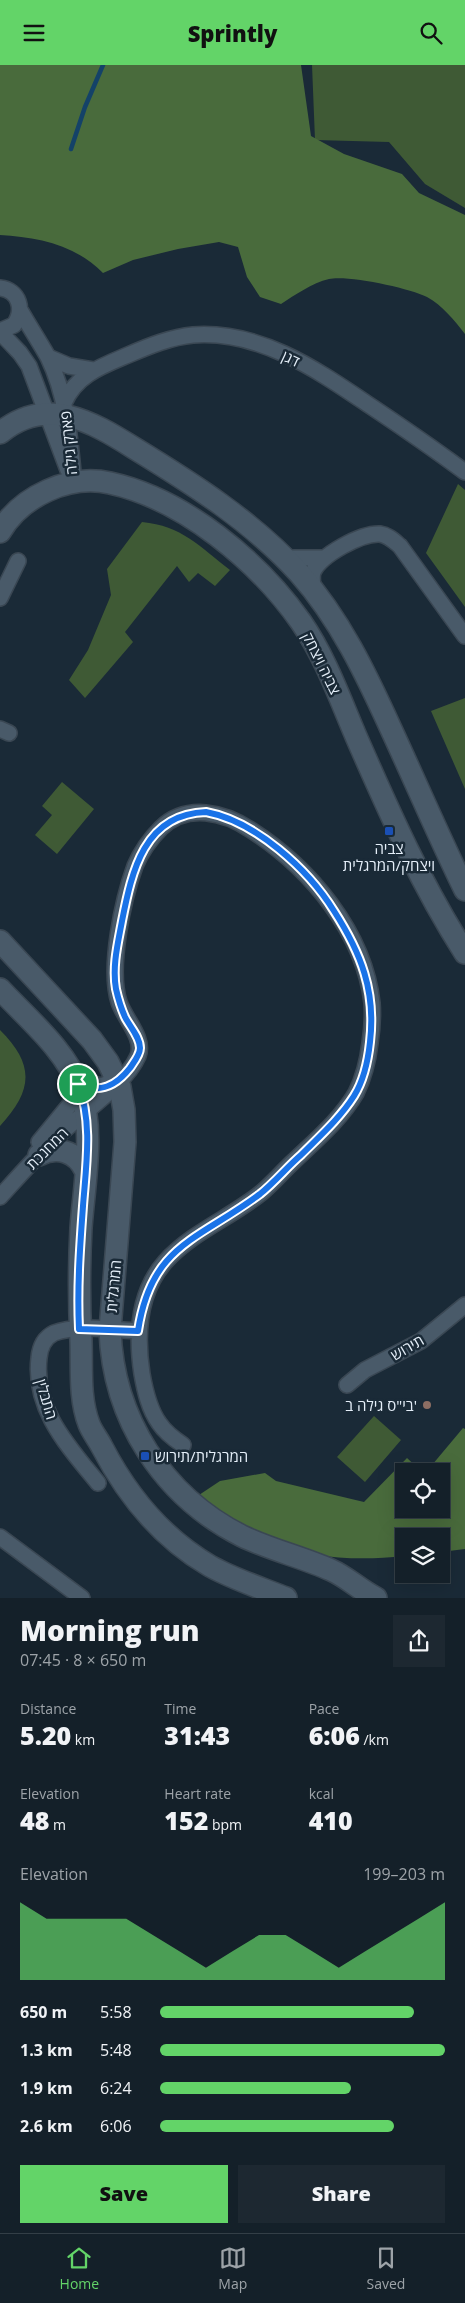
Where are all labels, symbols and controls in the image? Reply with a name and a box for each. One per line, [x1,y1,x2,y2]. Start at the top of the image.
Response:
text: Sprintly [188,18,277,48]
icon: menu [20,19,48,47]
icon: search [417,19,445,47]
street label: דגן [279,345,303,371]
street label: פארק גילה [55,410,81,476]
street label: צביה ויצחק [298,628,346,698]
marker: צביה ויצחק/המרגלית [383,825,395,837]
place label: צביה ויצחק/המרגלית [343,838,435,875]
pin [57,1063,99,1105]
icon: arrive [64,1070,92,1098]
street label: המחנכת [22,1123,72,1173]
street label: המרגלית [101,1259,125,1313]
street label: תירוש [387,1330,427,1364]
street label: התבלין [32,1376,62,1422]
place label: בי"ס גילה ב' [345,1395,417,1415]
marker: בי"ס גילה ב' [421,1399,433,1411]
place label: המרגלית/תירוש [155,1446,248,1466]
marker: המרגלית/תירוש [139,1450,151,1462]
map controls [395,1463,450,1583]
button: locate [395,1463,450,1518]
button: layers [395,1528,450,1583]
text: Morning run [20,1611,200,1649]
button: share [393,1615,445,1667]
text: 07:45 · 8 × 650 m [20,1649,146,1671]
text: Distance [20,1699,76,1718]
text: Time [164,1699,196,1718]
text: Pace [309,1699,339,1718]
text: 5.20 [20,1718,71,1752]
text: 31:43 [164,1718,230,1752]
text: 6:06 [309,1718,360,1752]
text: km [71,1730,95,1749]
text: /km [360,1730,389,1749]
text: Elevation [20,1784,79,1803]
text: Heart rate [164,1784,231,1803]
text: kcal [309,1784,334,1803]
text: 48 [20,1803,49,1837]
text: 152 [164,1803,208,1837]
text: 410 [309,1803,353,1837]
text: m [49,1815,66,1834]
text: bpm [208,1815,242,1834]
text: Elevation [20,1863,88,1885]
text: 199–203 m [363,1863,445,1885]
text: 650 m [20,2001,67,2023]
text: 5:58 [100,2001,132,2023]
text: 1.3 km [20,2039,73,2061]
text: 5:48 [100,2039,132,2061]
text: 1.9 km [20,2077,73,2099]
text: 6:24 [100,2077,132,2099]
text: 2.6 km [20,2115,73,2137]
text: 6:06 [100,2115,132,2137]
button: Save [20,2165,228,2223]
button: Share [238,2165,445,2223]
tab: Home [60,2244,99,2293]
tab: Map [218,2244,247,2293]
tab: Saved [366,2244,405,2293]

